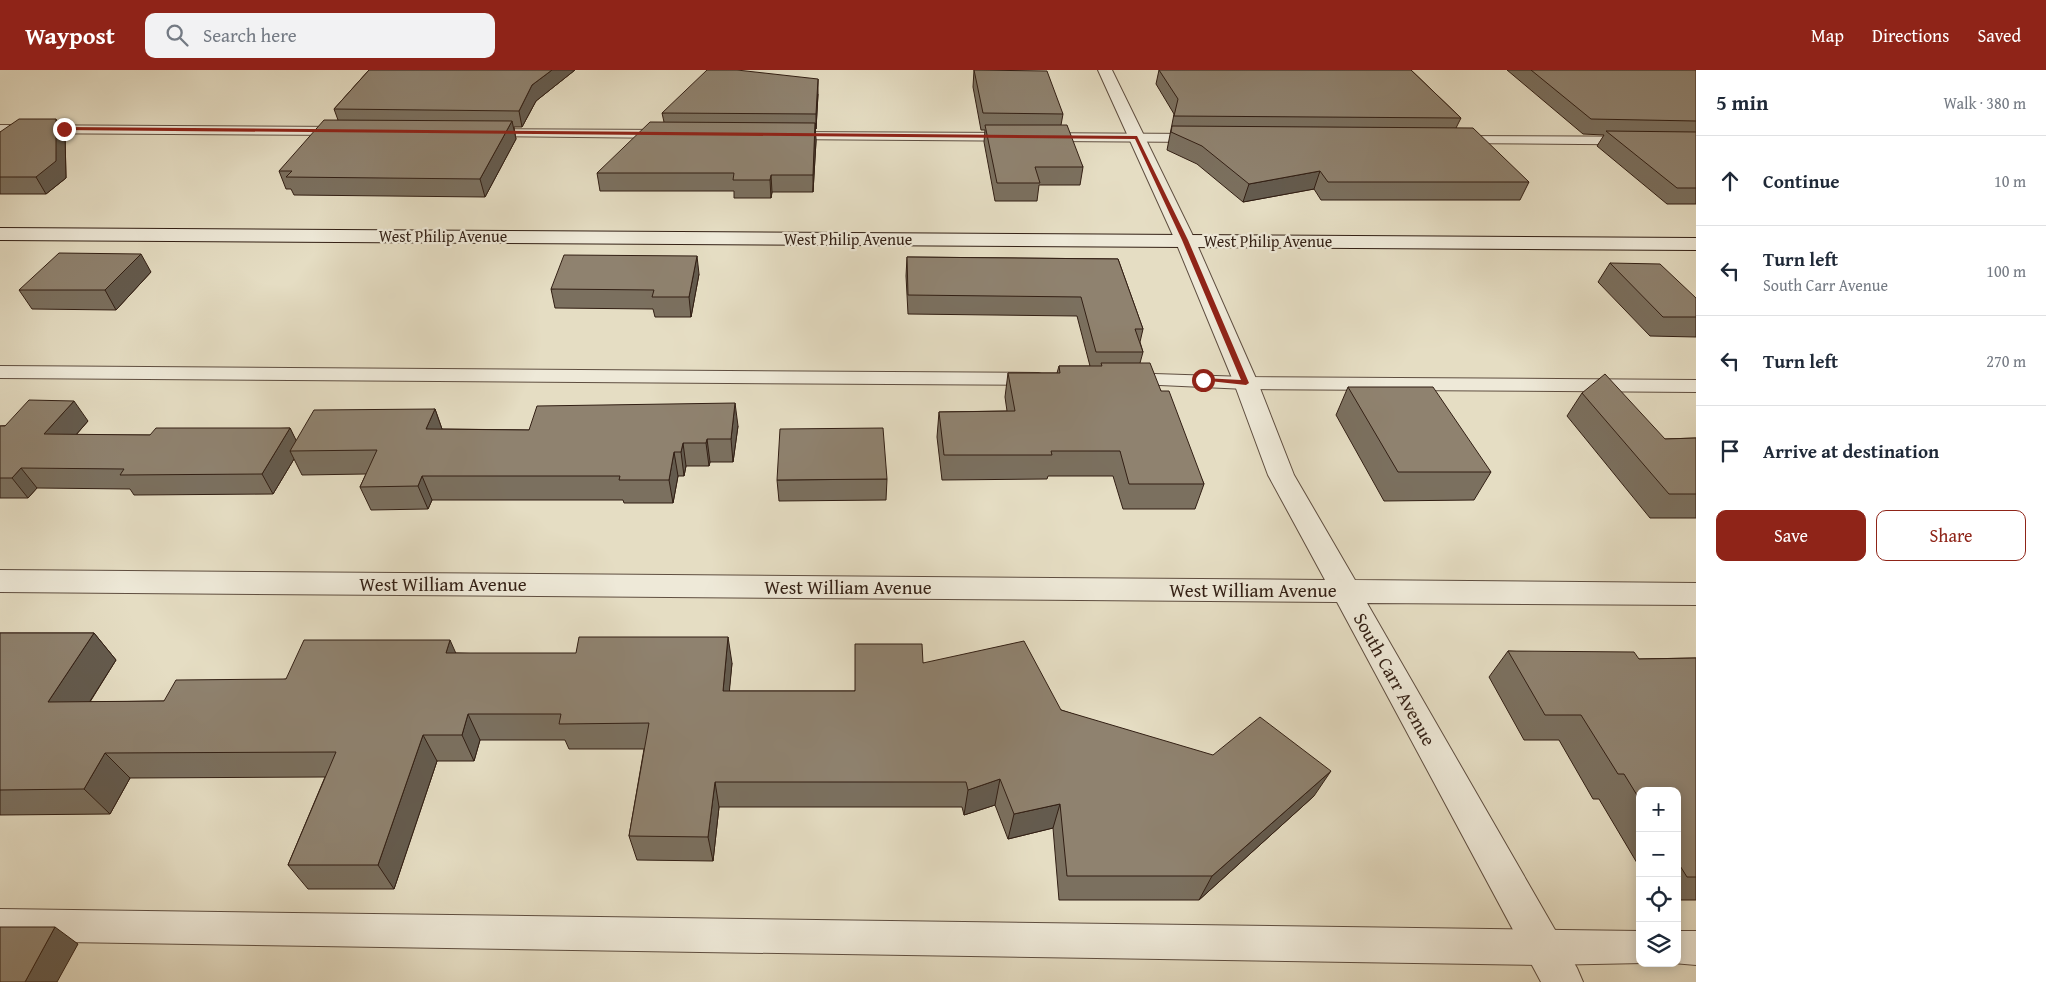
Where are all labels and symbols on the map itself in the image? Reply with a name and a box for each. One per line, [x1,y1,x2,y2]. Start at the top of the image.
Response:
route end [53,118,76,141]
street label: West Philip Avenue [379,224,507,248]
street label: West Philip Avenue [784,227,912,251]
street label: West Philip Avenue [1204,229,1332,253]
route start [1192,369,1215,392]
street label: West William Avenue [359,570,527,598]
street label: West William Avenue [764,573,932,601]
street label: West William Avenue [1169,576,1337,604]
street label: South Carr Avenue [1347,607,1443,751]

